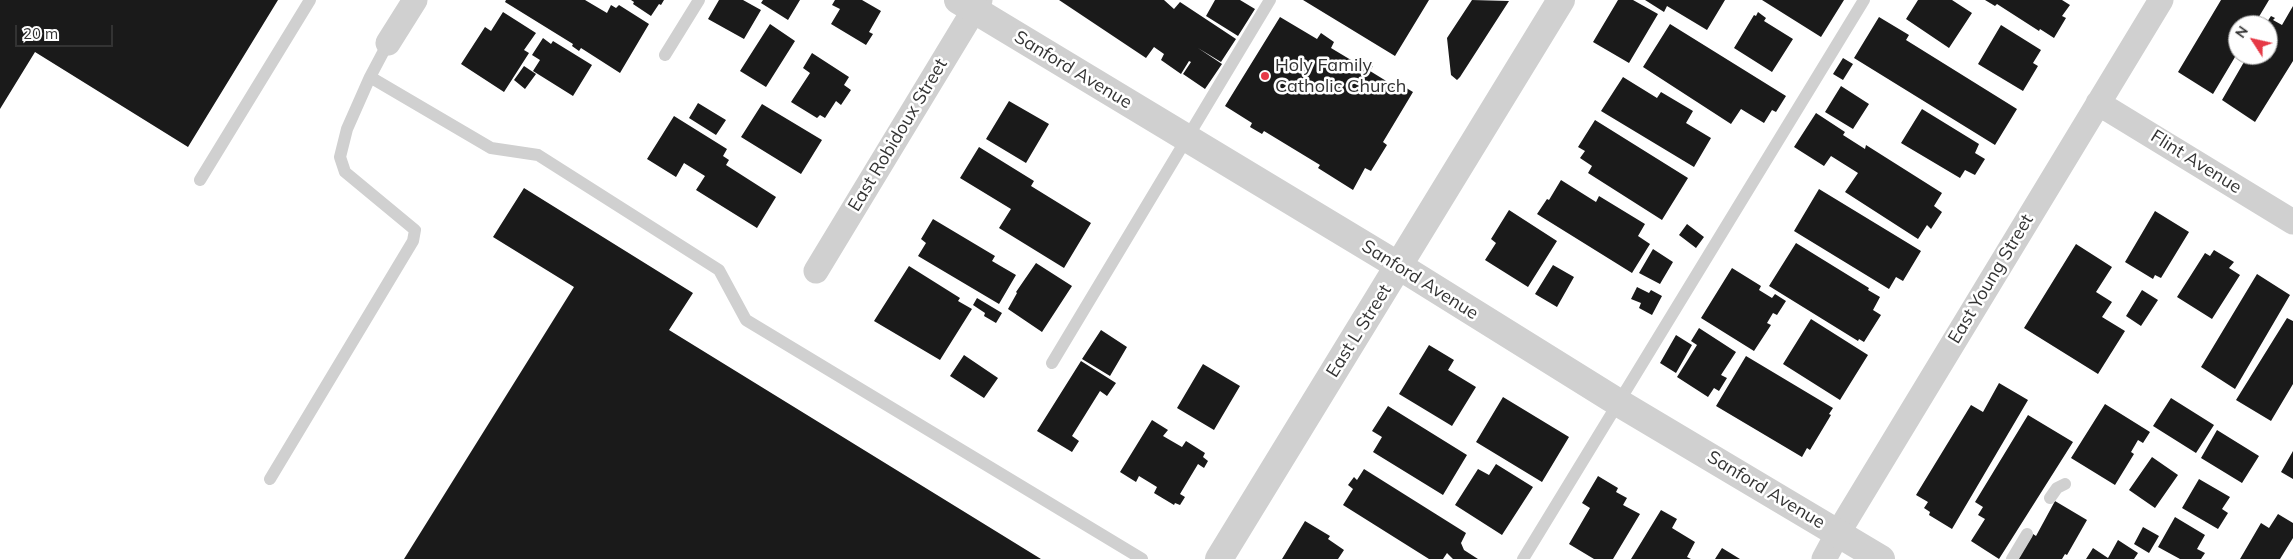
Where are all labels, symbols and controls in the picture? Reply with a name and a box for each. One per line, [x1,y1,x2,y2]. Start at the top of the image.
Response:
scale bar [18,15,115,47]
north arrow [2228,15,2278,65]
text: N [2231,22,2252,41]
text: 20 m [23,24,58,43]
street label: Sanford Avenue [1010,26,1136,114]
street label: East Robidoux Street [844,55,952,215]
place label: Holy Family Catholic Church [1275,55,1406,98]
marker: Holy Family Catholic Church [1259,70,1271,82]
street label: Flint Avenue [2147,126,2245,198]
street label: East Young Street [1944,210,2038,348]
street label: Sanford Avenue [1358,236,1482,324]
street label: East L Street [1322,281,1396,381]
street label: Sanford Avenue [1703,446,1829,534]

